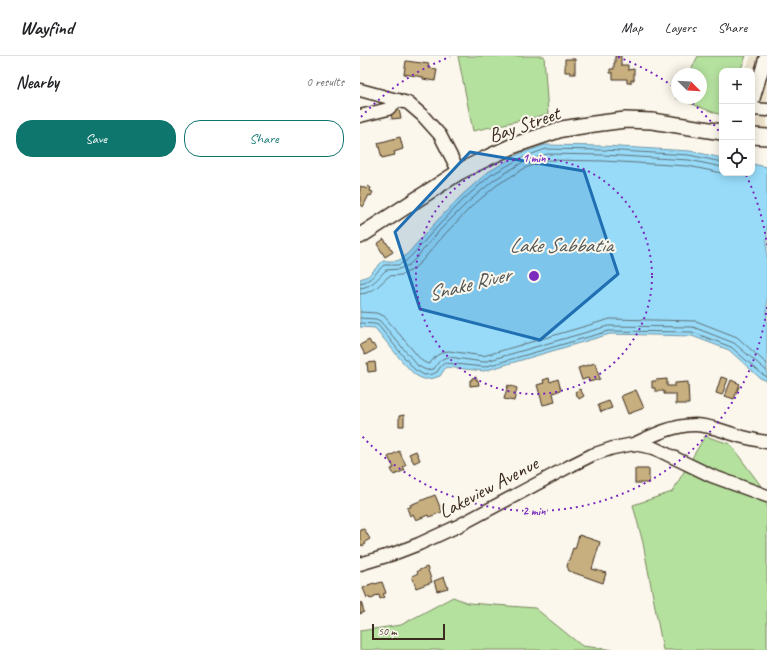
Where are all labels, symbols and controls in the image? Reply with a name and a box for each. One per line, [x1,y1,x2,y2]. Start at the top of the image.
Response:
text: Wayfind [20,16,73,40]
text: Map [621,19,643,36]
text: Layers [665,19,696,36]
text: Share [718,19,747,36]
north arrow [671,68,707,104]
map controls [719,68,755,176]
button: + [719,68,755,104]
text: Nearby [16,72,59,93]
text: 0 results [306,74,344,90]
street label: Bay Street [485,100,565,148]
button: − [719,104,755,140]
button: Save [16,120,176,157]
button: Share [184,120,344,157]
button: locate [719,140,755,176]
text: 1 min [523,150,546,166]
water label: Lake Sabbatia [509,232,615,258]
water label: Snake River [425,260,517,307]
centre of rings [527,269,541,283]
street label: Lakeview Avenue [434,450,544,524]
text: 2 min [523,503,546,519]
scale bar [372,622,445,641]
text: 50 m [378,624,397,638]

